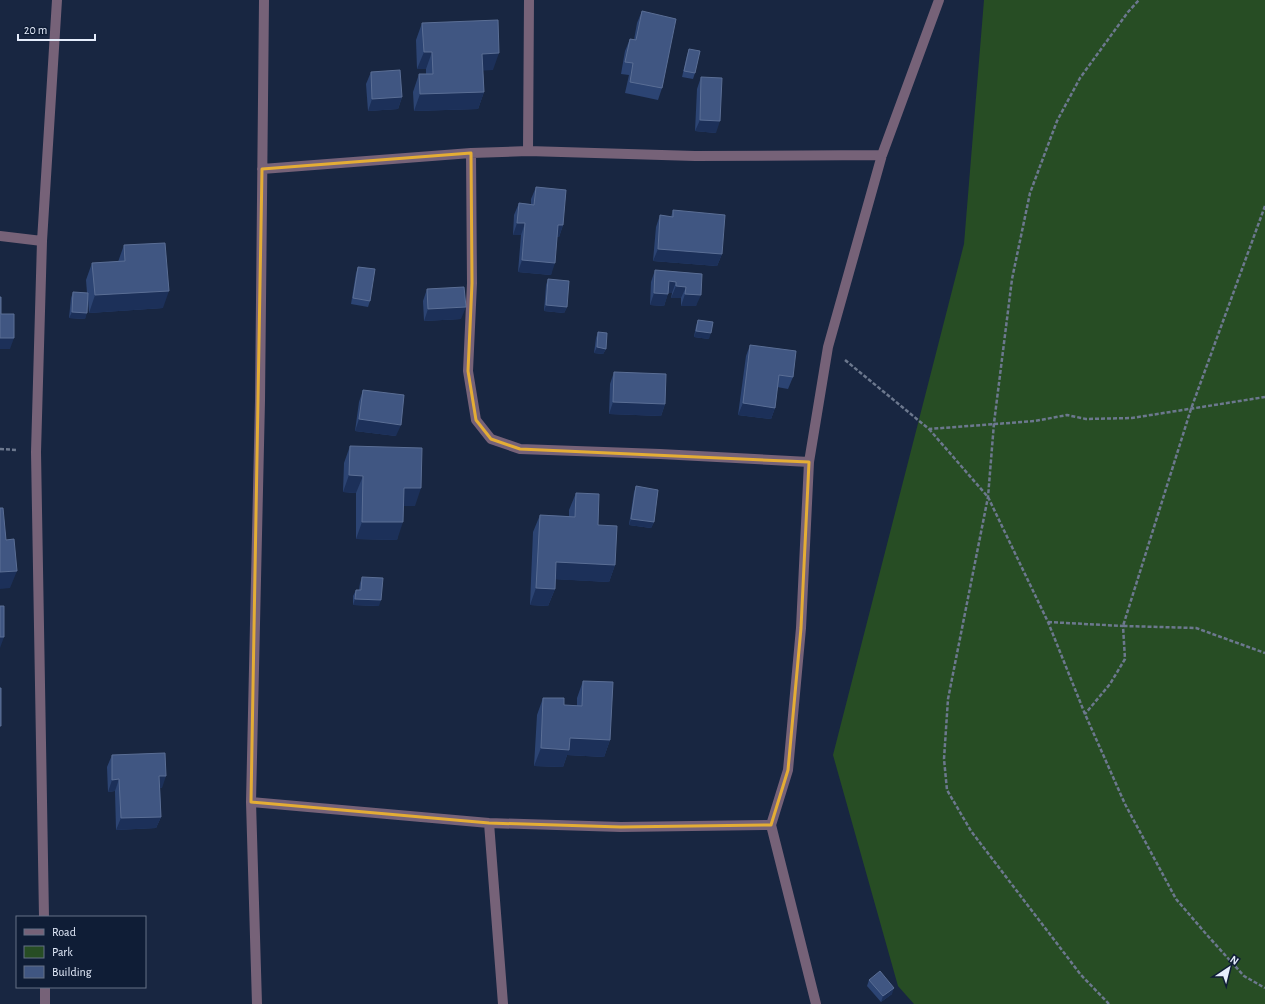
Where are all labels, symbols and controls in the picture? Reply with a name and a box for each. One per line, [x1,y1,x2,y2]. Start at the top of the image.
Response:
scale bar [18,16,95,42]
text: 20 m [24,24,47,36]
legend [16,916,146,988]
text: Road [52,926,76,938]
text: Park [52,946,73,958]
north arrow [1209,948,1249,988]
text: N [1228,954,1241,967]
text: Building [52,966,92,978]

